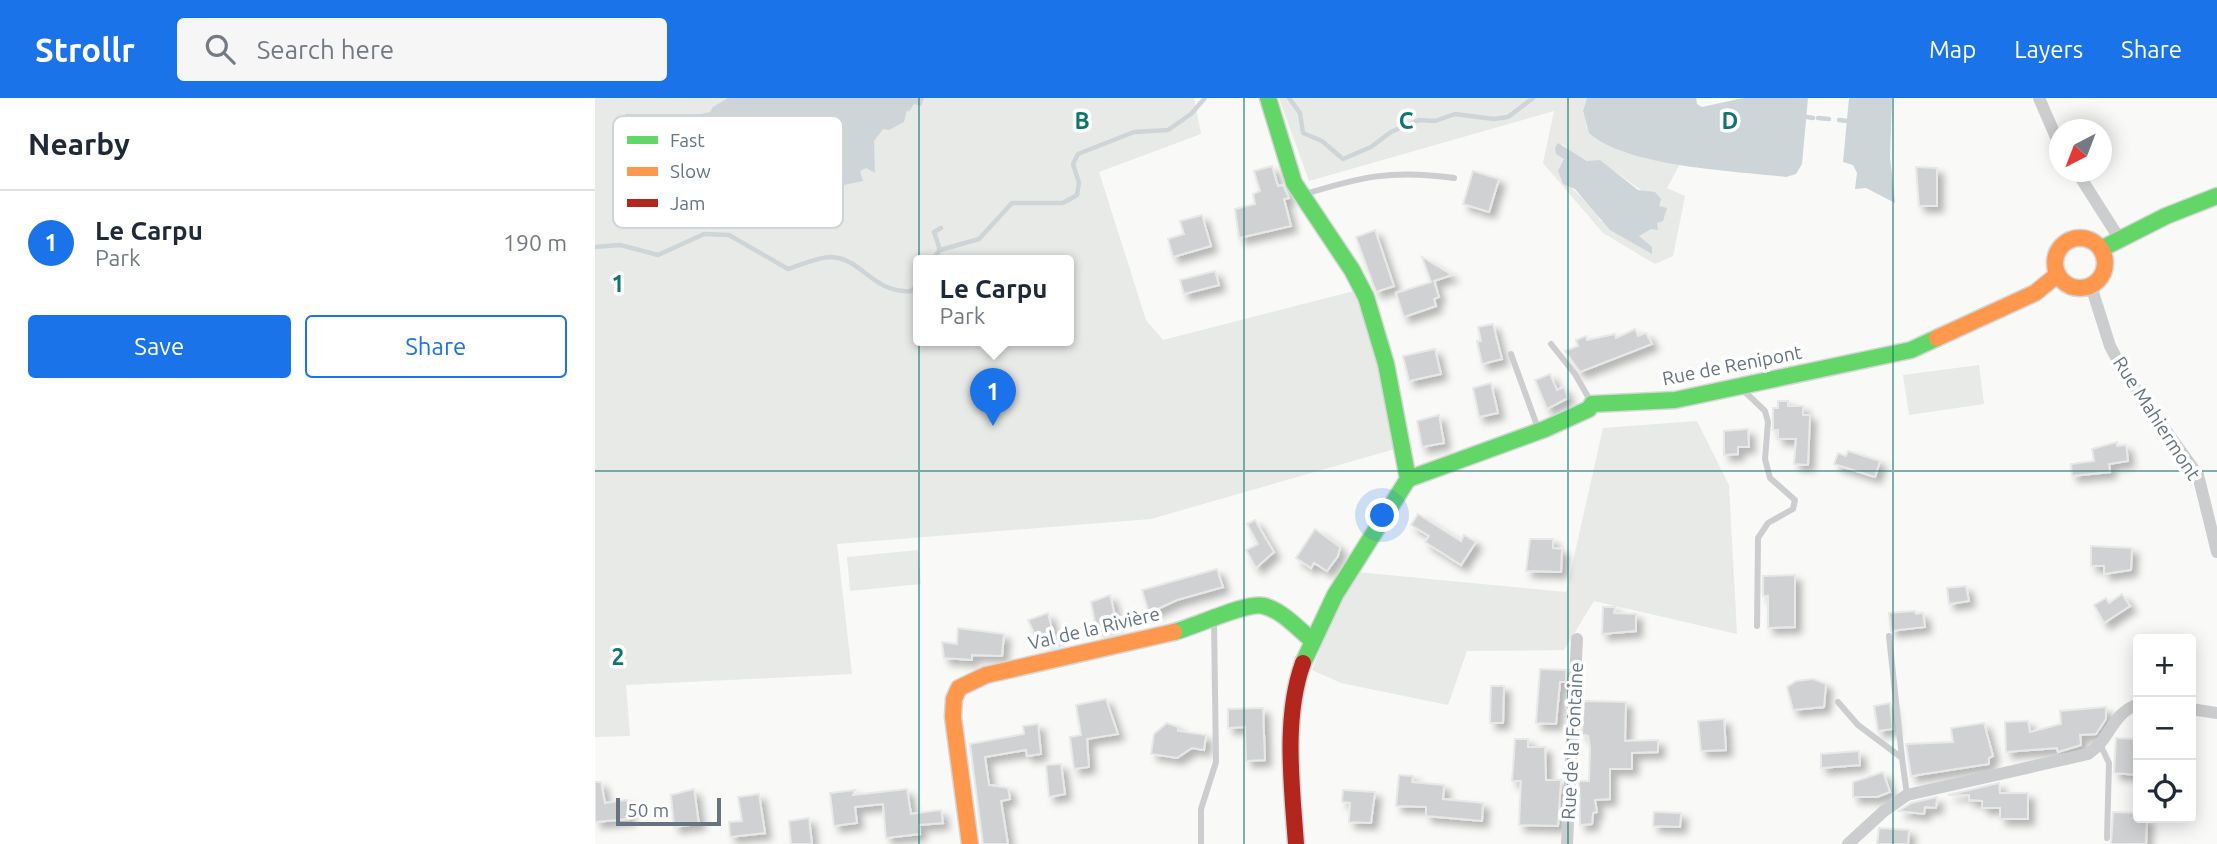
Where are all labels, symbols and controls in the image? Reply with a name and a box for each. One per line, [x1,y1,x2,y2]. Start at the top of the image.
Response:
search box [177,18,667,81]
icon: search [201,30,239,68]
text: Strollr [35,31,135,68]
text: Search here [257,35,394,64]
text: Map [1929,36,1976,63]
text: Layers [2014,36,2083,63]
text: Share [2121,36,2182,63]
text: B [1074,108,1090,133]
text: C [1399,108,1414,133]
text: D [1722,108,1738,133]
legend [613,116,843,228]
north arrow [2049,119,2112,182]
text: Nearby [28,127,130,161]
text: Fast [670,129,705,151]
text: Slow [670,160,711,182]
text: Jam [670,192,706,214]
text: Le Carpu [95,216,203,245]
text: 1 [45,230,57,255]
text: 190 m [503,230,567,255]
text: Park [95,245,141,270]
popup [913,255,1074,346]
text: 1 [612,271,624,296]
text: Le Carpu [940,274,1047,303]
text: Park [940,303,985,328]
button: Save [28,315,291,378]
button: Share [305,315,567,378]
street label: Rue de Renipont [1660,341,1804,389]
street label: Rue Mahiermont [2109,352,2205,484]
pin: 1 [970,368,1016,426]
your location [1365,498,1399,532]
street label: Val de la Rivière [1026,602,1162,654]
map controls [2133,634,2196,823]
button: + [2133,634,2196,697]
text: 2 [612,644,624,669]
street label: Rue de la Fontaine [1557,662,1587,820]
button: − [2133,697,2196,760]
button: locate [2133,760,2196,823]
scale bar [616,795,721,827]
text: 50 m [627,799,669,821]

